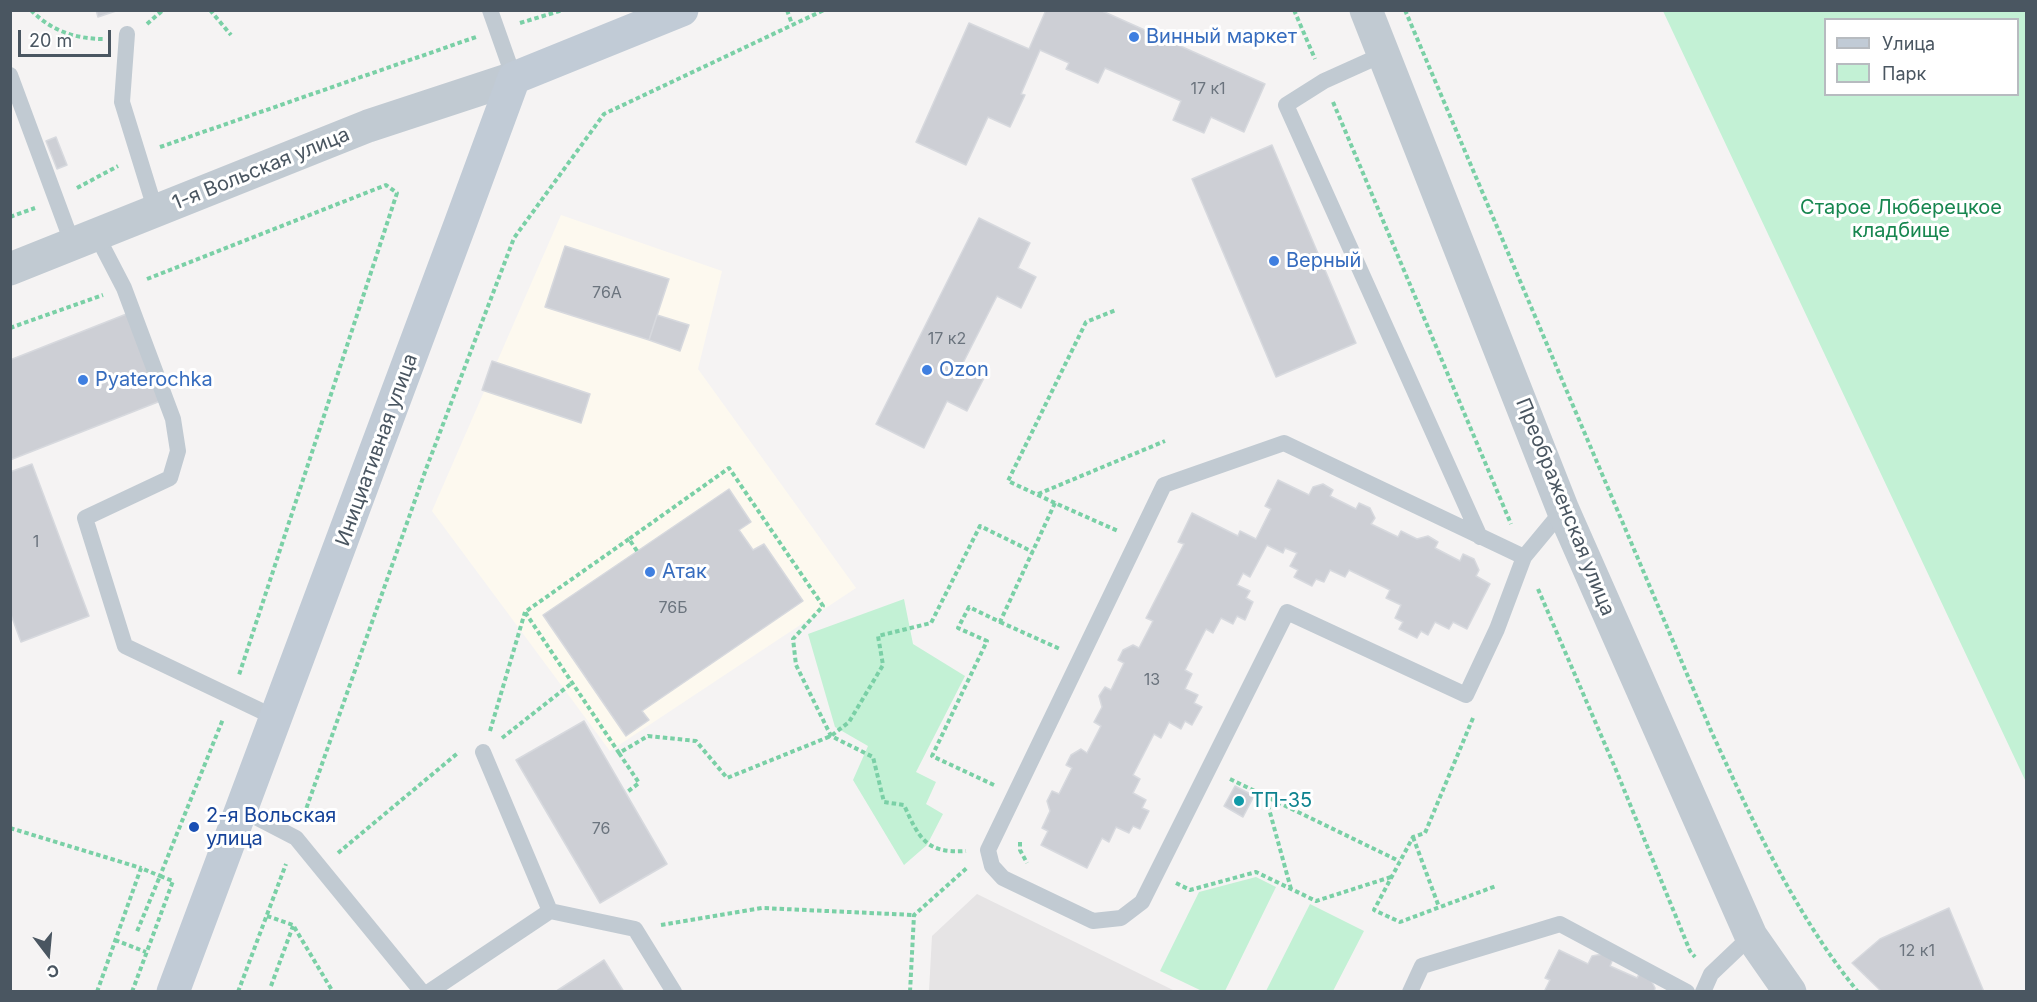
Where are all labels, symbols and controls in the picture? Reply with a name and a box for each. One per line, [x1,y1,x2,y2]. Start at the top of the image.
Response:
scale bar [21,18,114,56]
legend [1824,18,2019,96]
place label: Винный маркет [1146,25,1297,49]
text: 20 m [29,30,72,51]
marker: Винный маркет [1127,30,1141,44]
text: Улица [1882,33,1935,54]
text: Парк [1882,63,1926,84]
house number: 17 к1 [1190,79,1226,99]
street label: 1-я Вольская улица [169,123,353,215]
park label: Старое Люберецкое кладбище [1800,196,2002,243]
place label: Верный [1286,249,1361,273]
marker: Верный [1267,254,1281,268]
house number: 76А [592,283,622,303]
house number: 17 к2 [928,329,966,349]
street label: Инициативная улица [331,350,423,550]
place label: Ozon [939,358,989,382]
marker: Ozon [920,363,934,377]
place label: Pyaterochka [95,368,213,392]
marker: Pyaterochka [76,373,90,387]
street label: Преображенская улица [1510,395,1620,619]
house number: 1 [33,532,39,552]
place label: Атак [662,560,707,584]
marker: Атак [643,565,657,579]
house number: 76Б [658,598,688,618]
house number: 13 [1144,670,1160,690]
place label: ТП-35 [1251,789,1312,813]
marker: ТП-35 [1232,794,1246,808]
place label: 2-я Вольская улица [206,804,336,851]
house number: 76 [592,819,610,839]
marker: 2-я Вольская улица [187,820,201,834]
north arrow [18,924,78,984]
house number: 12 к1 [1899,941,1935,961]
text: С [45,960,61,983]

